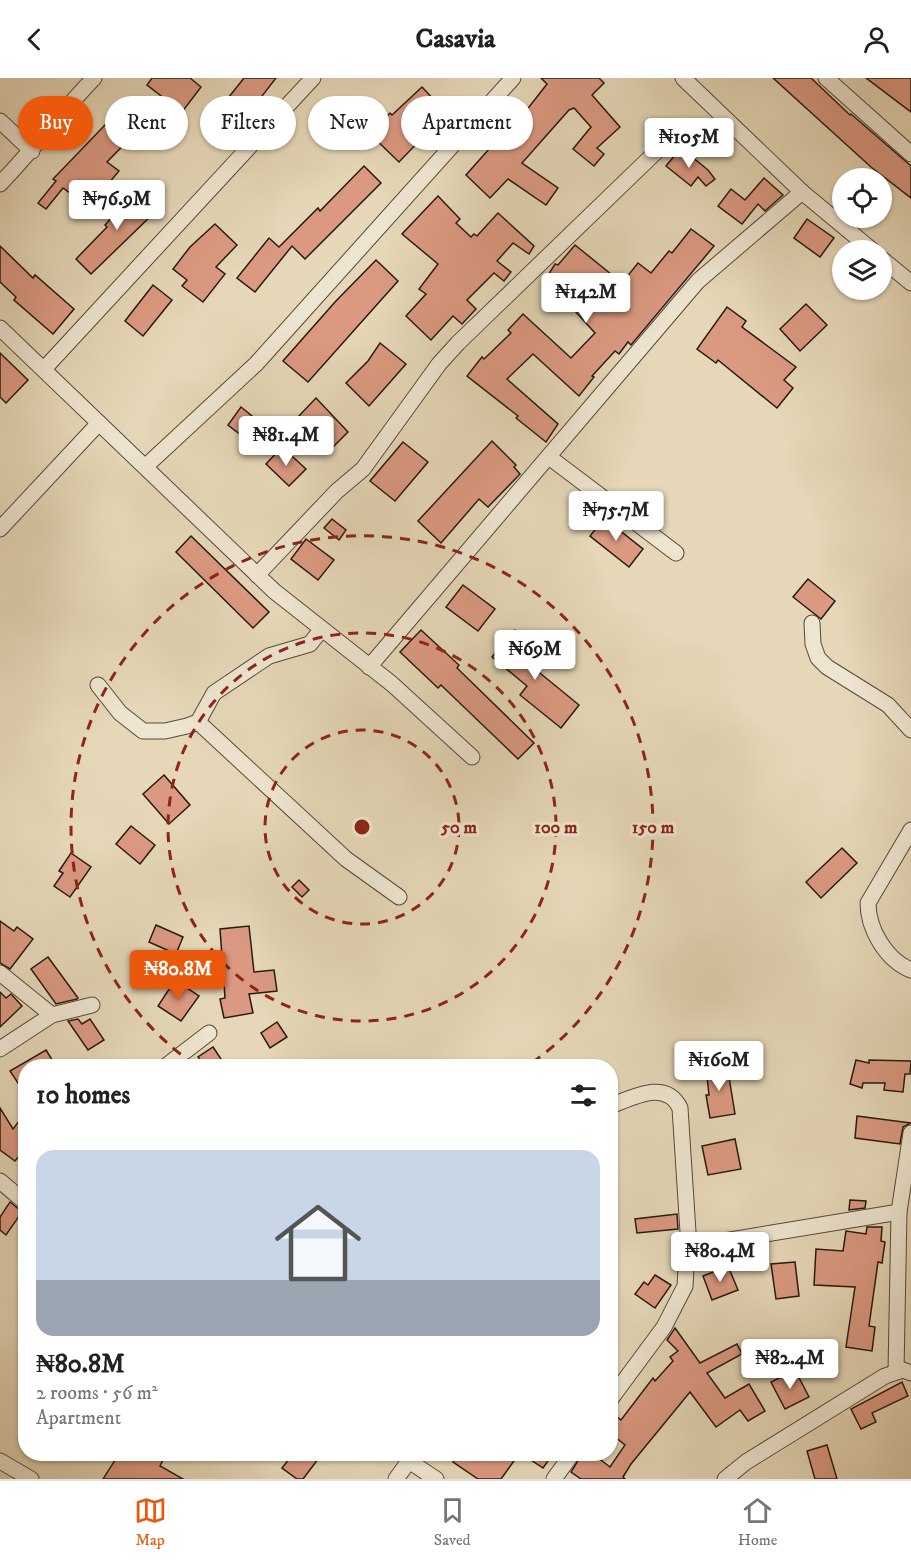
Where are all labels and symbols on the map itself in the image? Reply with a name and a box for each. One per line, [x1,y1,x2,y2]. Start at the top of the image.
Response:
pin: ₦105M [647,118,731,169]
pin: ₦76.9M [68,180,166,231]
pin: ₦142M [544,273,628,324]
pin: ₦81.4M [237,416,335,467]
pin: ₦75.7M [567,491,665,542]
pin: ₦69M [499,630,571,681]
centre of rings [352,817,372,837]
text: 50 m [440,817,477,839]
text: 100 m [534,817,578,839]
text: 150 m [632,817,675,839]
pin: ₦80.8M [129,950,227,1001]
pin: ₦160M [677,1041,761,1092]
pin: ₦80.4M [671,1232,769,1283]
pin: ₦82.4M [741,1339,839,1390]

